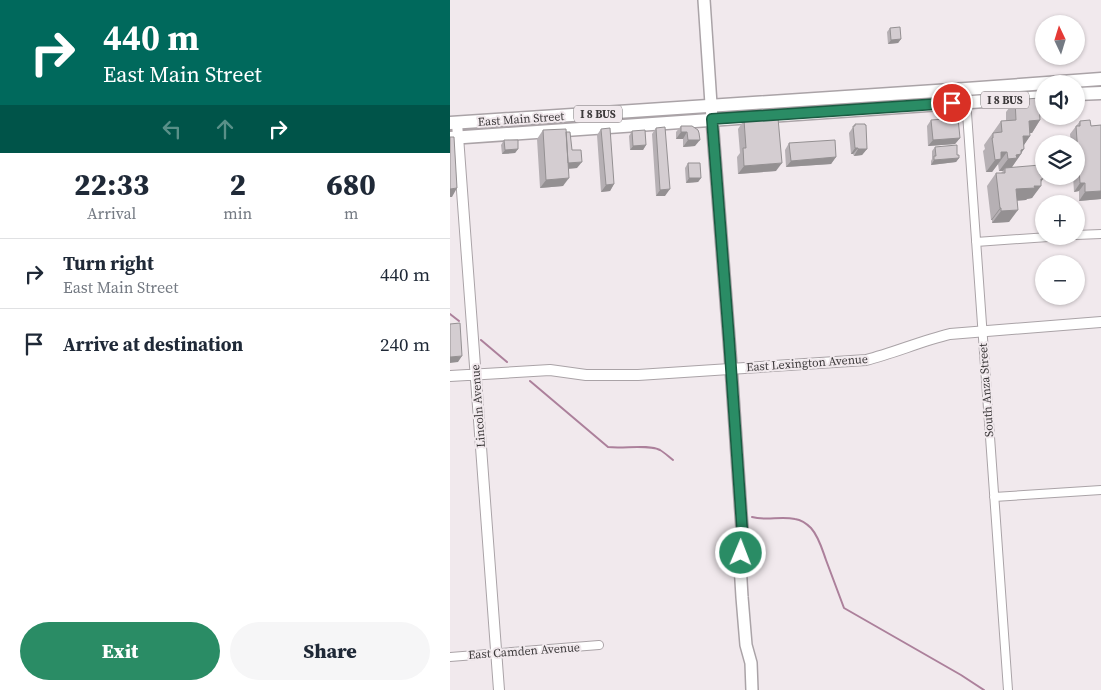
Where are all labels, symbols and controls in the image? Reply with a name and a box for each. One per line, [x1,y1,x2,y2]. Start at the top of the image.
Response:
text: 440 m [103,14,199,62]
north arrow [1035,15,1085,65]
map controls [1035,15,1085,305]
icon: right [20,20,85,85]
text: East Main Street [103,59,262,89]
button: sound [1035,75,1085,125]
pin [931,82,973,124]
icon: arrive [938,89,966,117]
road number: I 8 BUS [981,92,1029,108]
road number: I 8 BUS [574,106,622,122]
street label: East Main Street [477,108,565,130]
icon: left [158,115,186,143]
icon: ahead [211,115,239,143]
icon: right [264,115,292,143]
button: layers [1035,135,1085,185]
text: 22:33 [74,164,149,205]
text: 2 [229,164,246,205]
text: 680 [326,164,376,205]
button: + [1035,195,1085,245]
text: Arrival [87,202,136,224]
text: min [223,202,252,224]
text: m [344,202,358,224]
text: Turn right [63,250,154,276]
button: − [1035,255,1085,305]
icon: right [20,260,48,288]
text: 440 m [380,261,430,287]
text: East Main Street [63,276,178,298]
icon: arrive [20,330,48,358]
text: Arrive at destination [63,331,243,357]
text: 240 m [380,331,430,357]
street label: South Anza Street [975,342,997,438]
street label: East Lexington Avenue [746,351,868,375]
street label: Lincoln Avenue [467,364,489,448]
position arrow [714,526,766,578]
button: Exit [20,622,220,680]
button: Share [230,622,430,680]
street label: East Camden Avenue [468,639,580,663]

